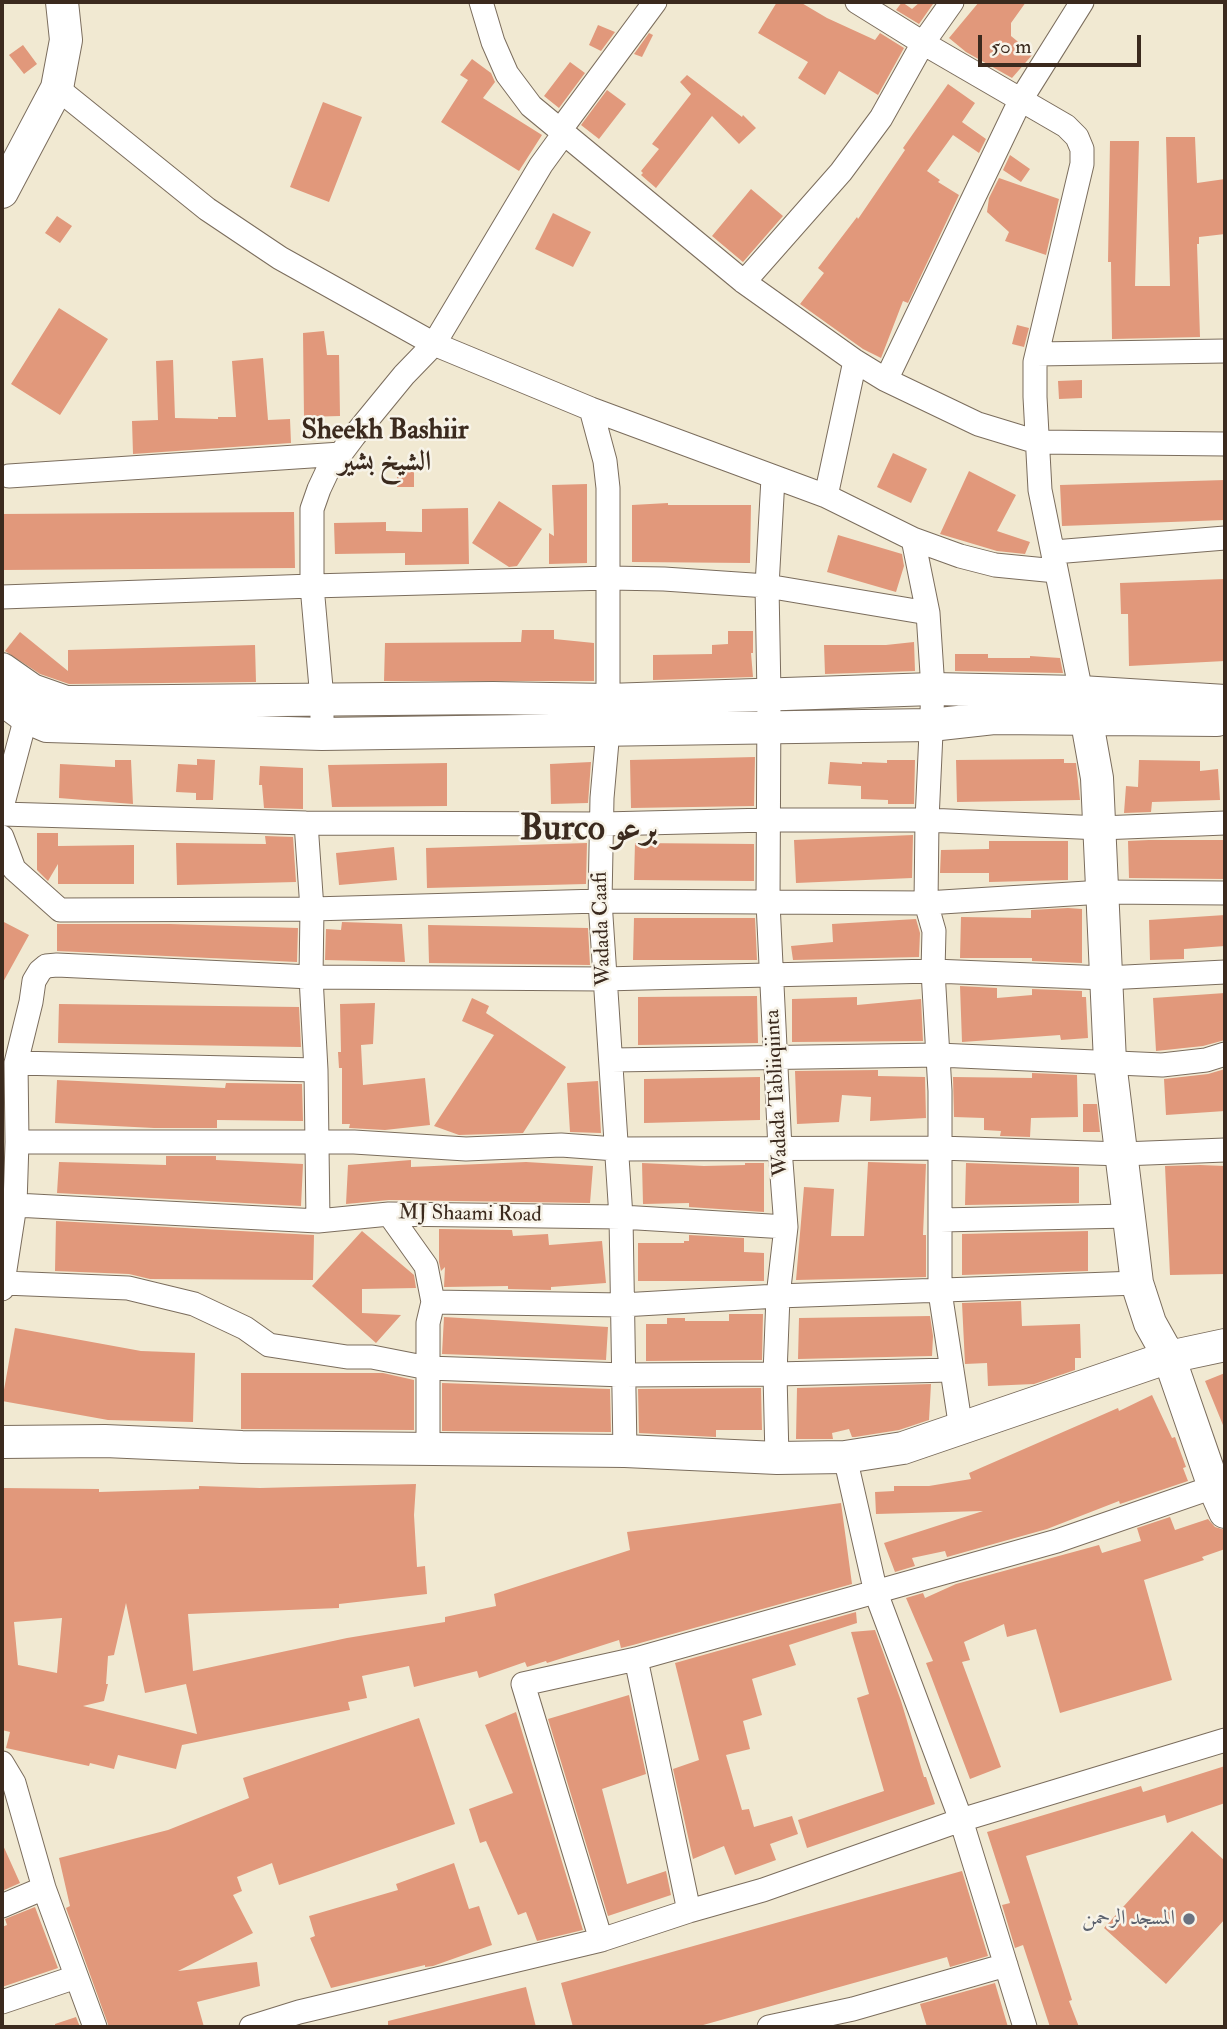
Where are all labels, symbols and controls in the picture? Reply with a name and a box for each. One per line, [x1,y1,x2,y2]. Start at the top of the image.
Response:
scale bar [982,21,1145,65]
text: 50 m [991,33,1032,60]
district label: Sheekh Bashiir الشيخ بشير [302,415,468,481]
district label: Burco برعو [520,810,658,852]
street label: Wadada Caafi [588,871,618,987]
street label: Wadada Tabliiqiinta [761,1009,795,1177]
street label: MJ Shaami Road [398,1201,542,1229]
place label: المسجد الرحمن [1082,1906,1175,1932]
marker: المسجد الرحمن [1181,1911,1197,1927]

